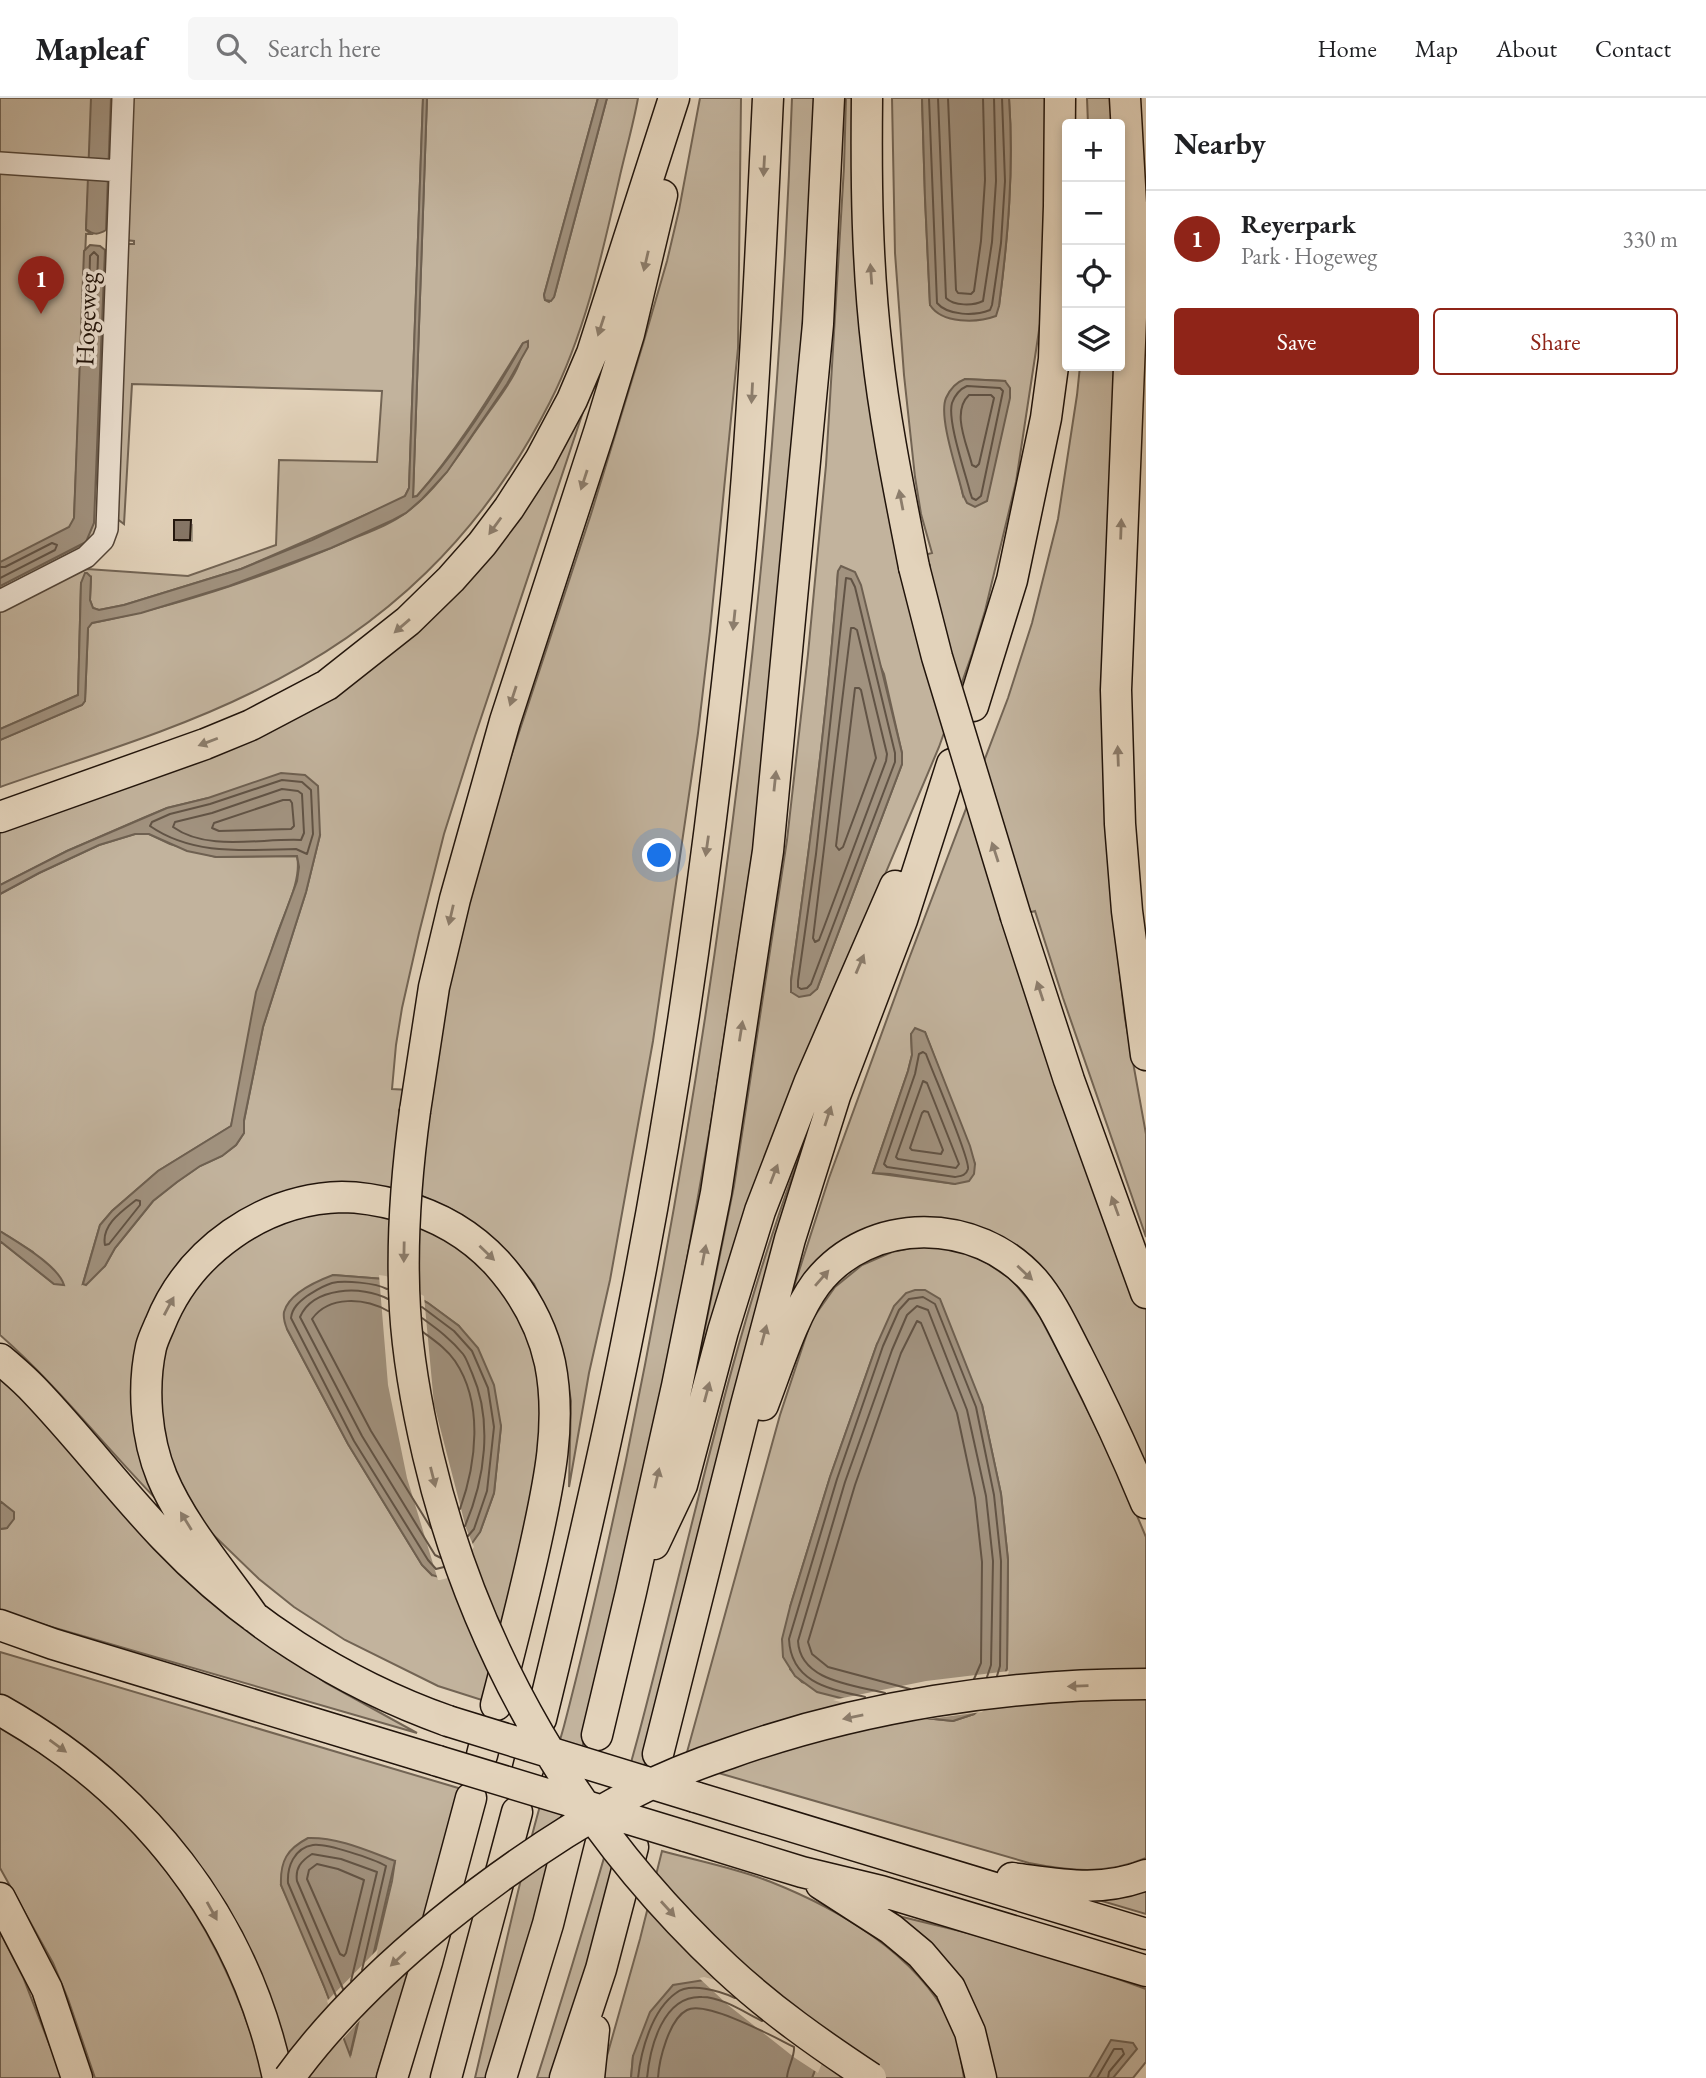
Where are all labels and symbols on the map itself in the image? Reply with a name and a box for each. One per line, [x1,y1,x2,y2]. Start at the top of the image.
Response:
one-way arrow [758,155,769,177]
one-way arrow [640,250,651,272]
pin: 1 [18,256,64,314]
one-way arrow [865,263,876,285]
street label: Hogeweg [67,271,105,367]
one-way arrow [595,316,606,337]
one-way arrow [746,383,757,405]
one-way arrow [578,469,589,490]
one-way arrow [895,489,906,511]
one-way arrow [488,517,502,535]
one-way arrow [1116,518,1127,540]
one-way arrow [728,609,739,631]
one-way arrow [393,618,411,634]
one-way arrow [507,686,518,707]
one-way arrow [198,737,219,748]
one-way arrow [1112,745,1123,767]
one-way arrow [770,770,781,792]
one-way arrow [701,835,712,857]
your location [642,838,676,872]
one-way arrow [989,841,1000,862]
one-way arrow [445,904,456,926]
one-way arrow [854,954,866,974]
one-way arrow [1034,980,1045,1001]
one-way arrow [736,1020,747,1042]
one-way arrow [824,1106,834,1127]
one-way arrow [769,1164,780,1185]
one-way arrow [1109,1195,1120,1216]
one-way arrow [398,1242,410,1264]
one-way arrow [698,1244,709,1266]
one-way arrow [478,1245,495,1261]
one-way arrow [1016,1265,1034,1281]
one-way arrow [814,1269,829,1286]
one-way arrow [163,1296,175,1316]
one-way arrow [760,1324,770,1345]
one-way arrow [702,1381,713,1403]
one-way arrow [428,1466,439,1488]
one-way arrow [651,1467,662,1489]
one-way arrow [180,1512,193,1531]
one-way arrow [1067,1681,1089,1692]
one-way arrow [842,1712,864,1723]
one-way arrow [49,1738,67,1752]
one-way arrow [659,1900,675,1917]
one-way arrow [206,1901,218,1920]
one-way arrow [389,1951,407,1967]

